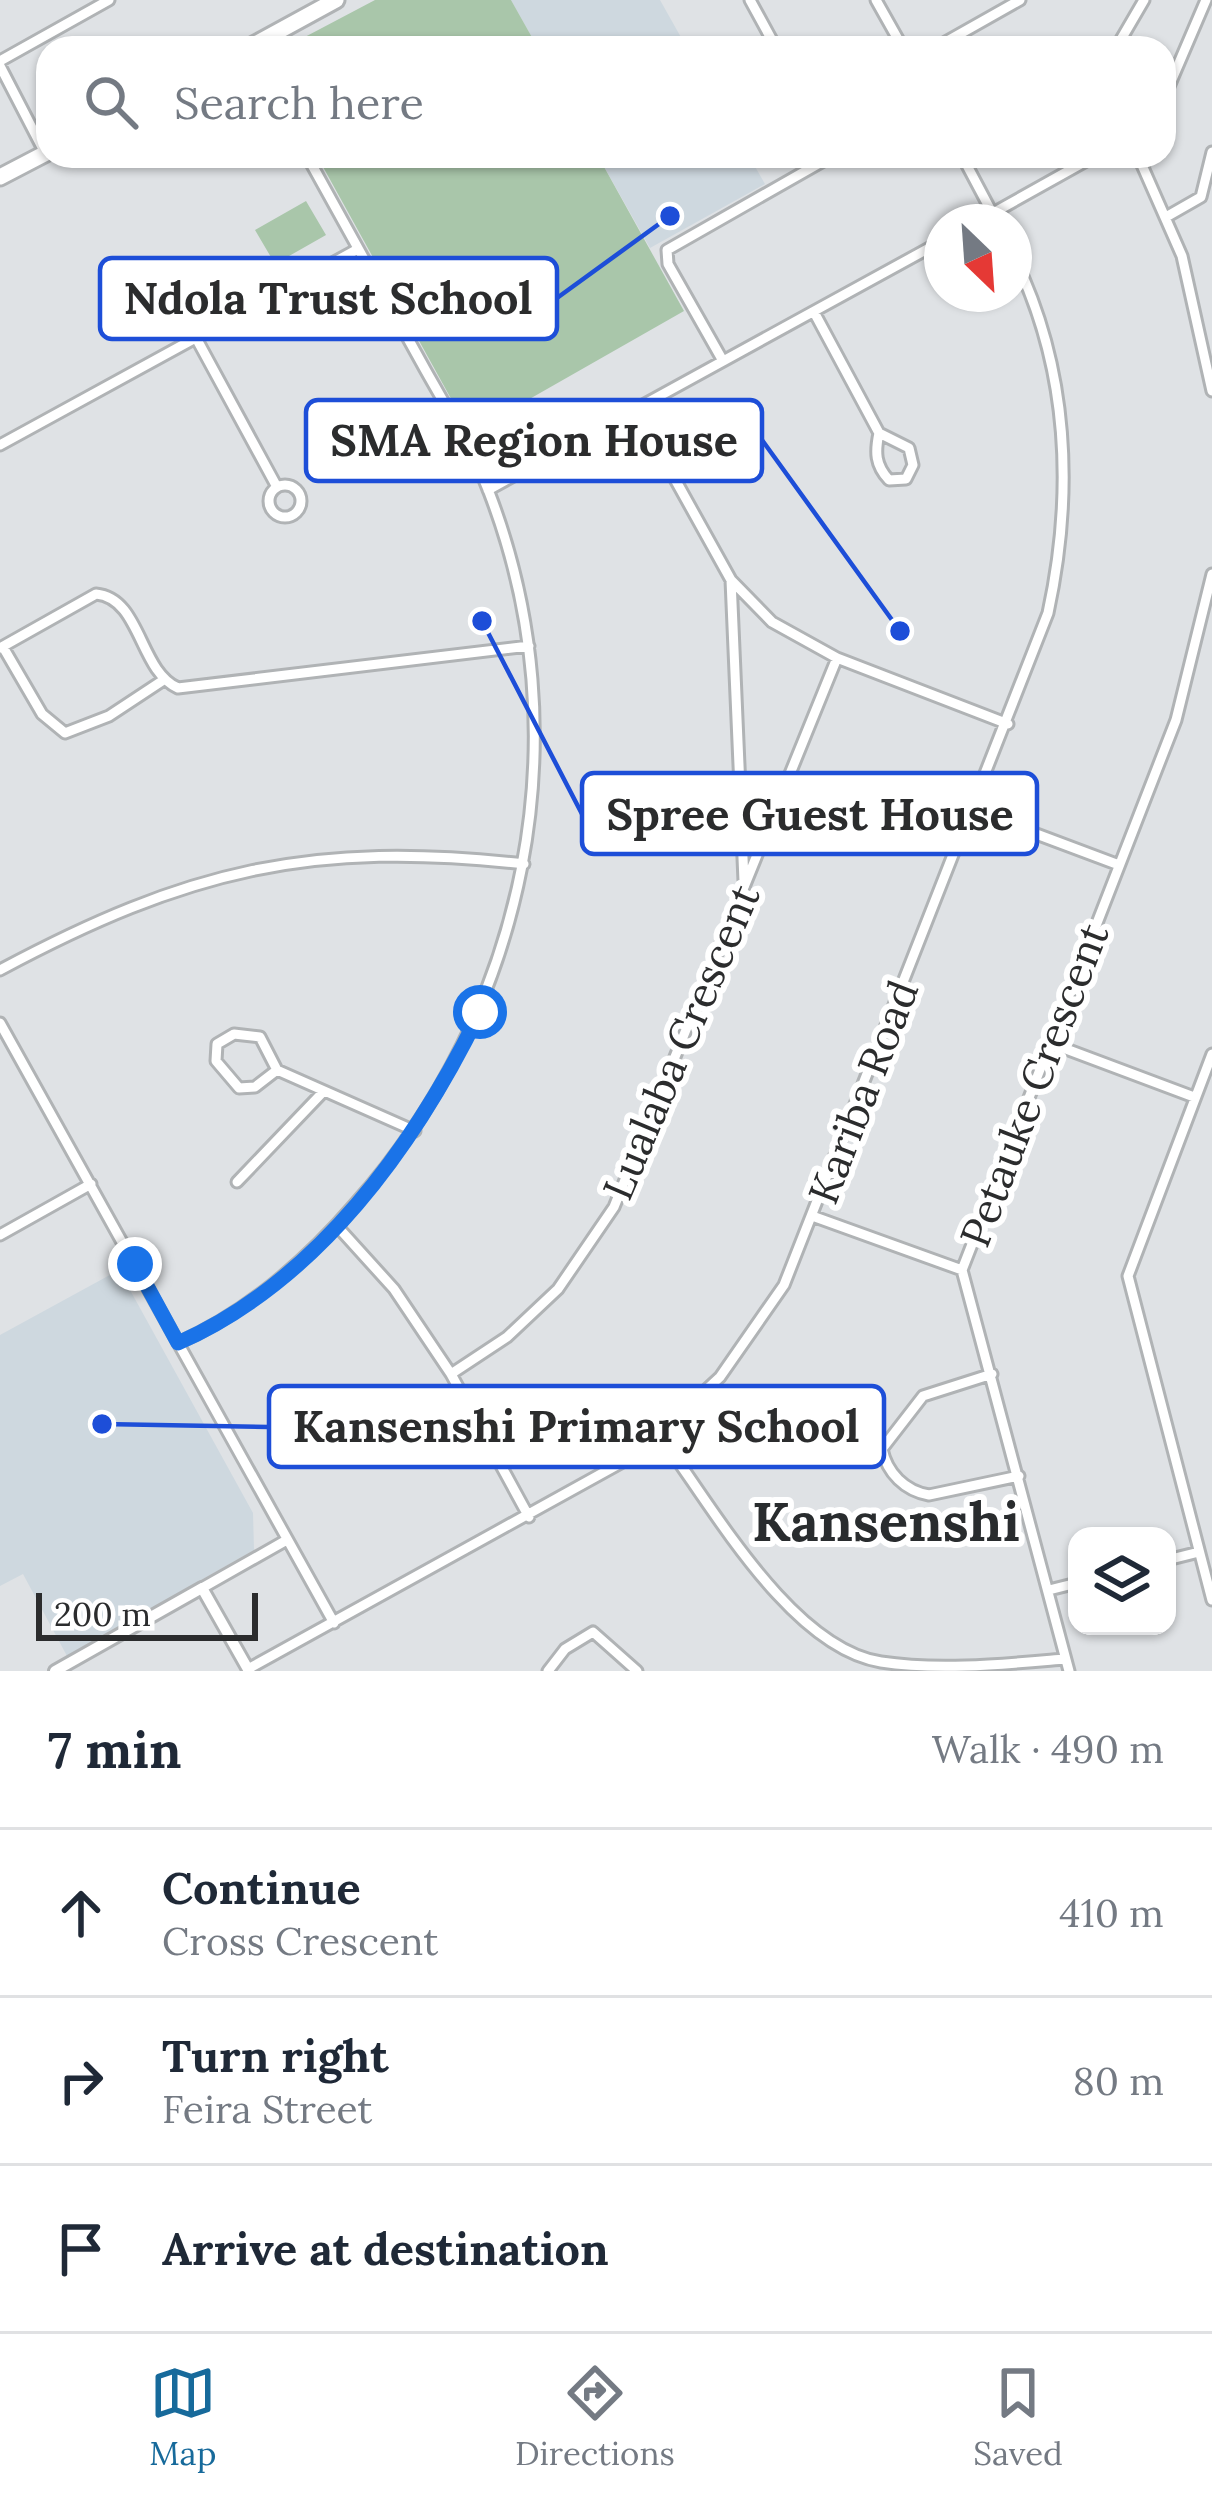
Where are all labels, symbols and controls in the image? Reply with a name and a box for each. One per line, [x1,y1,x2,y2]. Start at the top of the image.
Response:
search box [36,36,1176,168]
icon: search [78,69,144,135]
text: Search here [174,74,424,131]
north arrow [924,204,1032,312]
callout: Ndola Trust School [100,258,557,339]
text: Ndola Trust School [124,269,532,326]
callout: SMA Region House [306,400,762,481]
text: SMA Region House [330,411,738,468]
callout: Spree Guest House [582,773,1037,854]
text: Spree Guest House [606,785,1014,842]
street label: Lualaba Crescent [590,876,772,1208]
street label: Petauke Crescent [948,915,1121,1254]
street label: Kariba Road [796,973,930,1211]
route start [453,985,507,1039]
route end [108,1237,162,1291]
callout: Kansenshi Primary School [269,1386,884,1467]
text: Kansenshi Primary School [292,1397,860,1454]
district label: Kansenshi [752,1487,1020,1556]
map controls [1068,1527,1176,1635]
button: layers [1068,1527,1176,1635]
scale bar [36,1587,258,1640]
text: 200 m [54,1593,151,1635]
text: 7 min [48,1717,181,1782]
text: Walk · 490 m [932,1724,1164,1774]
text: Continue [162,1859,361,1916]
icon: ahead [48,1880,114,1946]
text: 410 m [1059,1888,1164,1938]
text: Cross Crescent [162,1916,438,1966]
text: Turn right [162,2027,389,2084]
icon: right [48,2048,114,2114]
text: 80 m [1073,2056,1164,2106]
text: Feira Street [162,2084,372,2134]
icon: arrive [48,2216,114,2282]
text: Arrive at destination [162,2220,609,2277]
tab: Map [149,2360,216,2474]
tab: Directions [515,2360,675,2474]
tab: Saved [973,2360,1063,2474]

